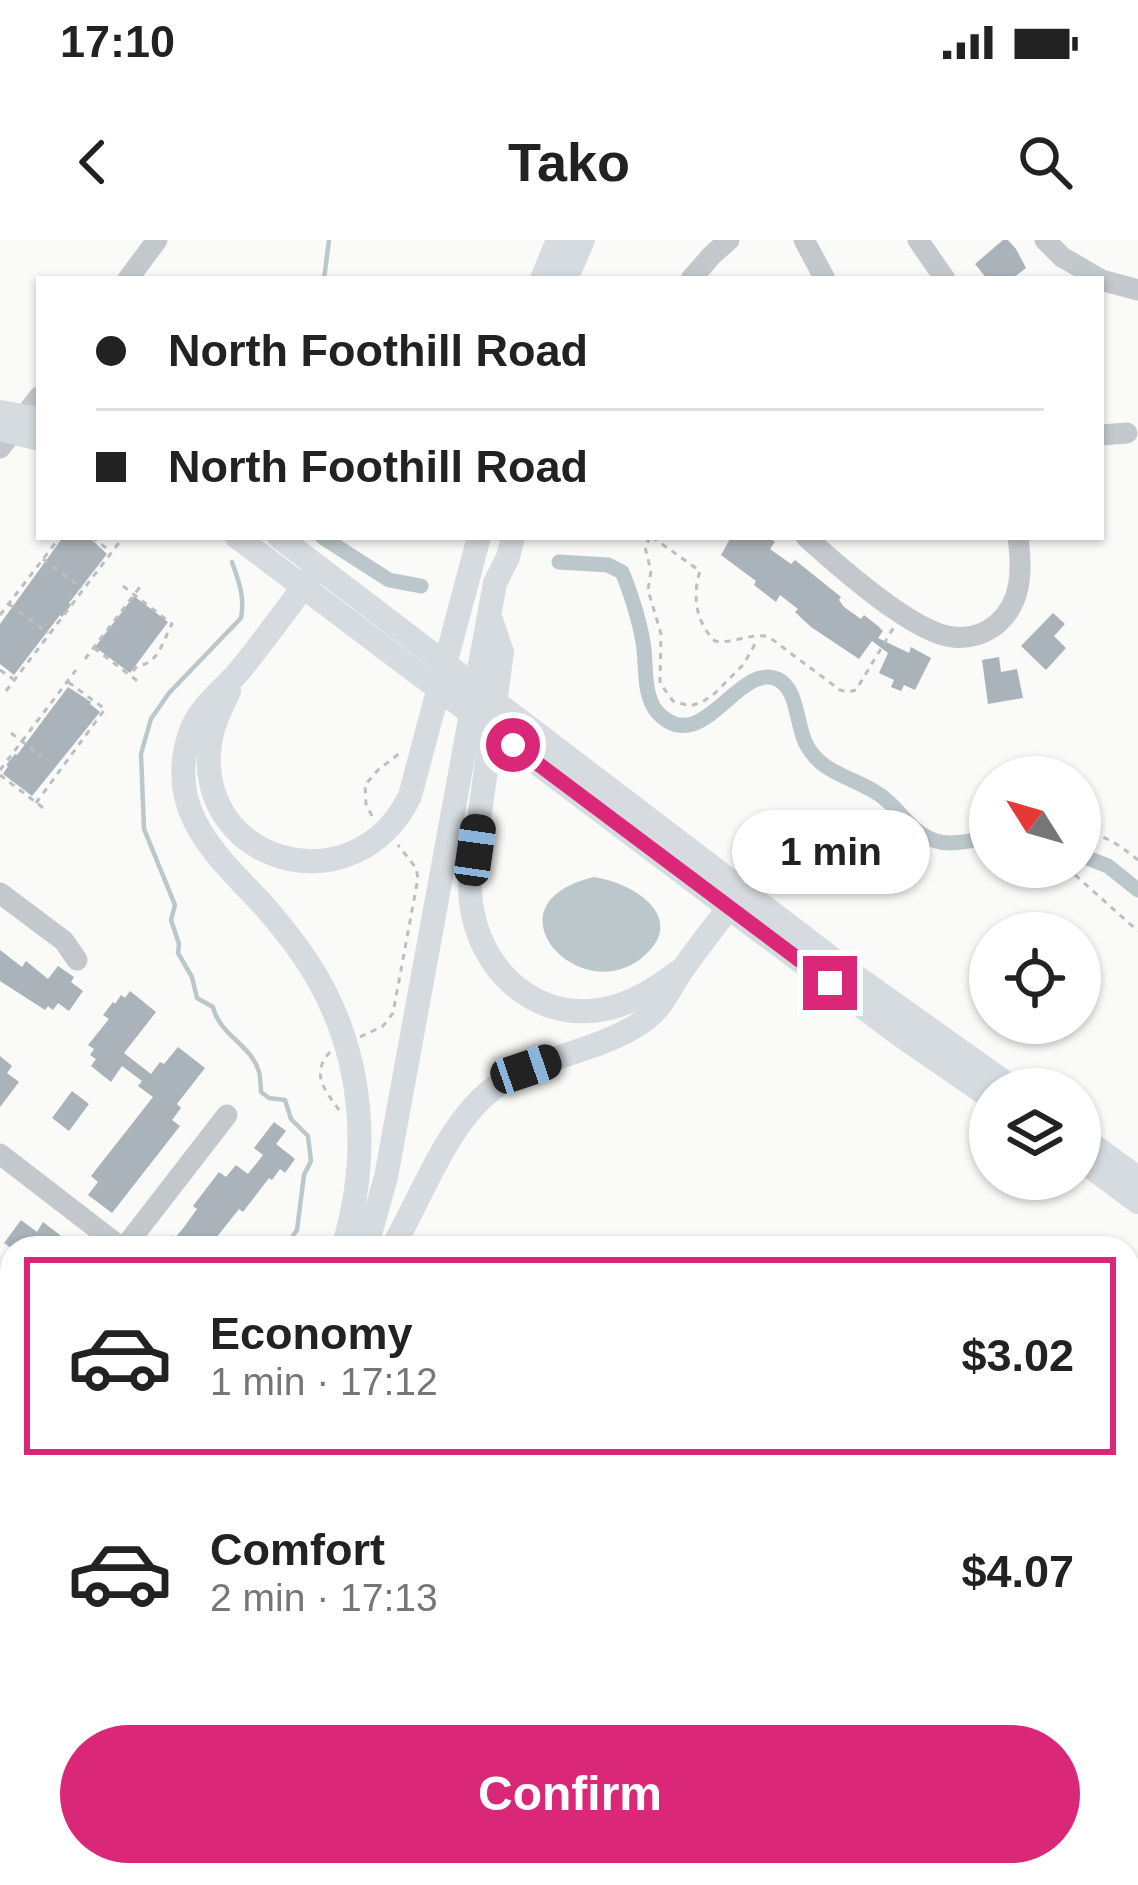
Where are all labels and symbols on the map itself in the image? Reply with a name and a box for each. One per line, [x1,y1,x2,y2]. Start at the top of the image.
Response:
route start [486,718,540,772]
north arrow [969,756,1101,888]
callout: 1 min [731,809,929,893]
car [452,812,498,888]
route end [803,956,857,1010]
car [486,1040,566,1098]

